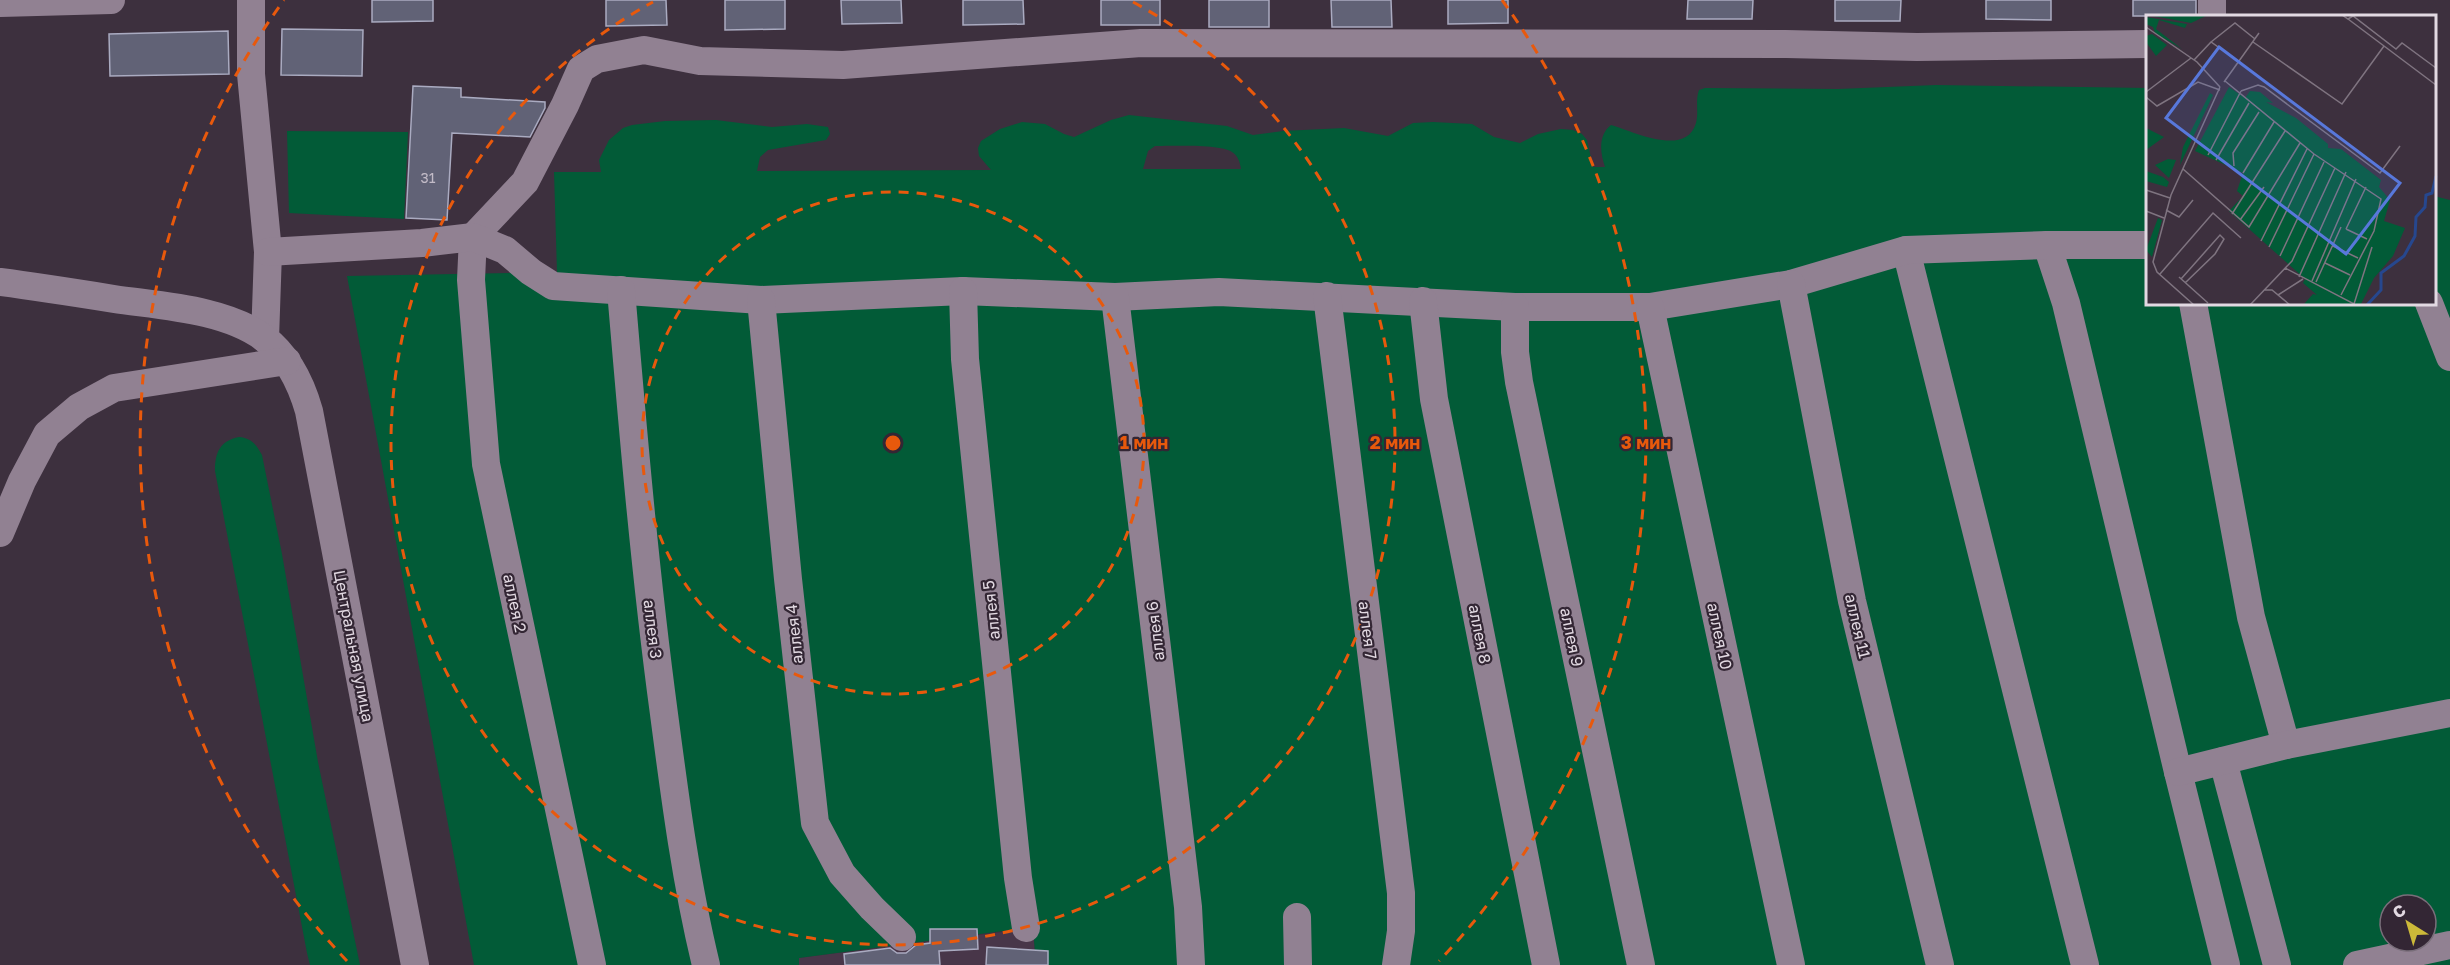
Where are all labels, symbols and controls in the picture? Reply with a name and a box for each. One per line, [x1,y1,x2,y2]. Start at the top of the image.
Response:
inset map [2146,15,2435,304]
house number: 31 [421,169,436,186]
text: 1 мин [1120,431,1168,453]
text: 2 мин [1370,431,1420,453]
text: 3 мин [1621,431,1671,453]
centre of rings [883,433,903,453]
street label: Центральная улица [329,568,379,724]
street label: аллея 2 [499,572,531,634]
street label: аллея 5 [978,579,1004,641]
street label: аллея 11 [1841,592,1875,660]
street label: аллея 3 [639,598,667,660]
street label: аллея 6 [1141,600,1169,662]
street label: аллея 7 [1355,600,1381,660]
street label: аллея 10 [1703,601,1737,671]
street label: аллея 4 [781,603,807,665]
street label: аллея 8 [1464,603,1496,665]
street label: аллея 9 [1556,606,1588,668]
north arrow [2378,893,2438,953]
text: С [2388,900,2410,922]

